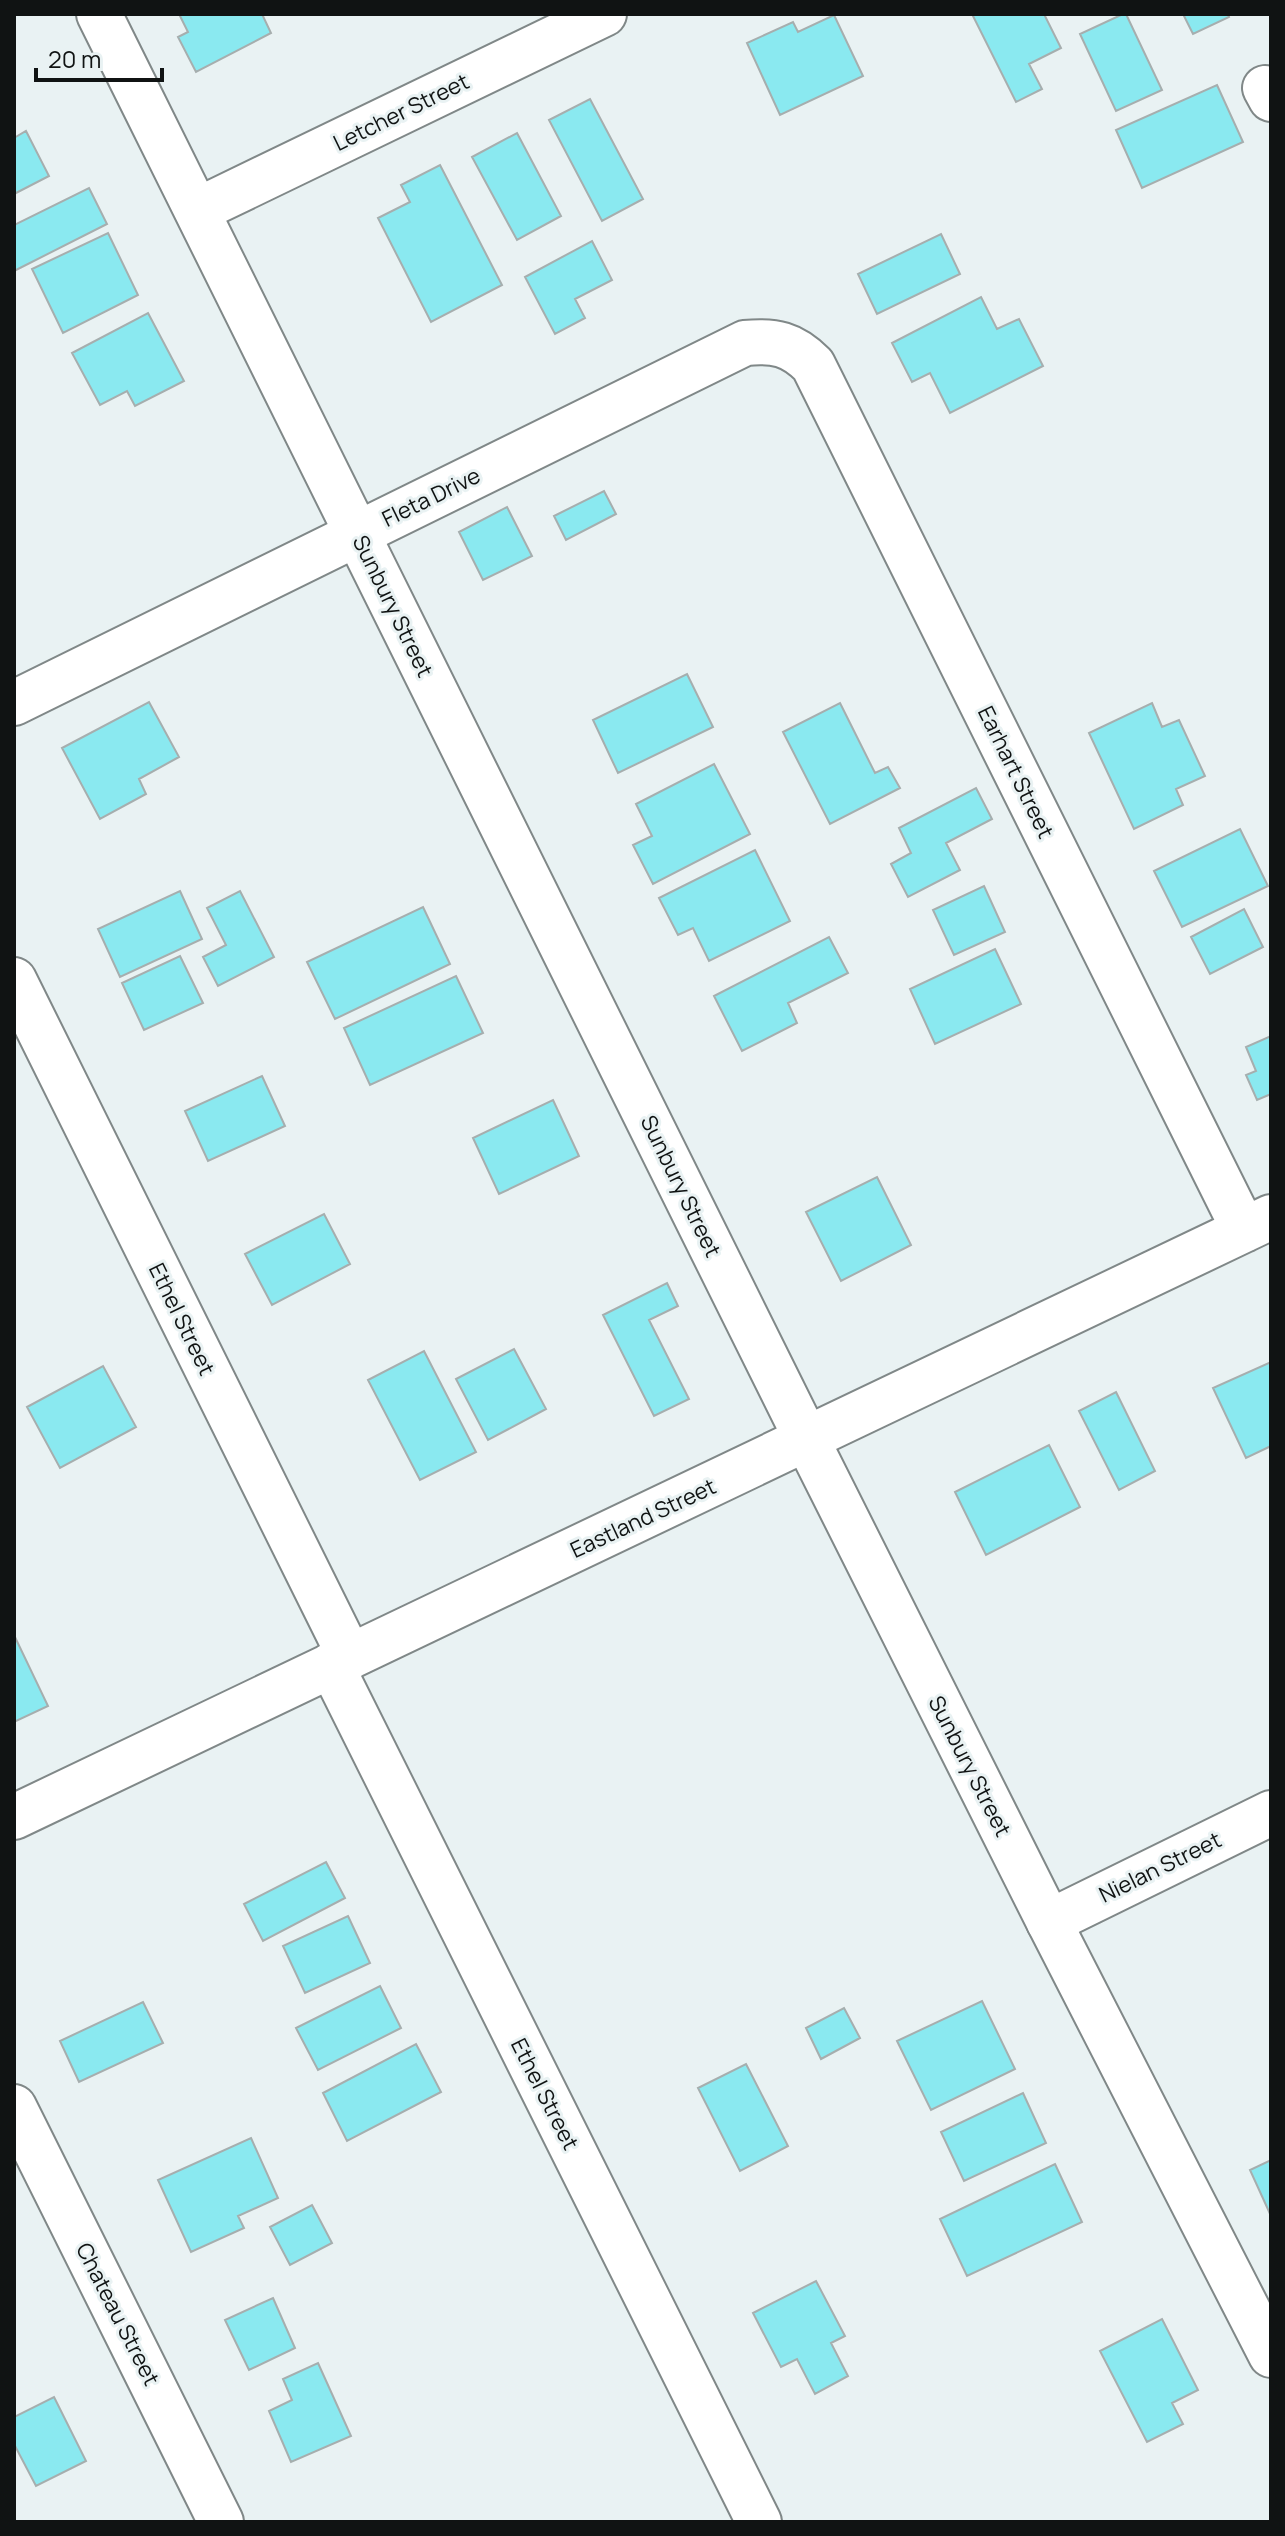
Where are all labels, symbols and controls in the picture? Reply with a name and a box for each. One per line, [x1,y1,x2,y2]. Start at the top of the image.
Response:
scale bar [36,32,162,82]
text: 20 m [48,42,101,75]
street label: Letcher Street [328,66,474,158]
street label: Fleta Drive [377,460,485,534]
street label: Sunbury Street [346,530,440,682]
street label: Earhart Street [971,701,1061,843]
street label: Sunbury Street [634,1110,728,1262]
street label: Ethel Street [142,1258,222,1380]
street label: Eastland Street [565,1471,721,1565]
street label: Sunbury Street [922,1690,1018,1842]
street label: Nielan Street [1094,1824,1226,1910]
street label: Ethel Street [504,2033,586,2155]
street label: Chateau Street [69,2238,167,2391]

